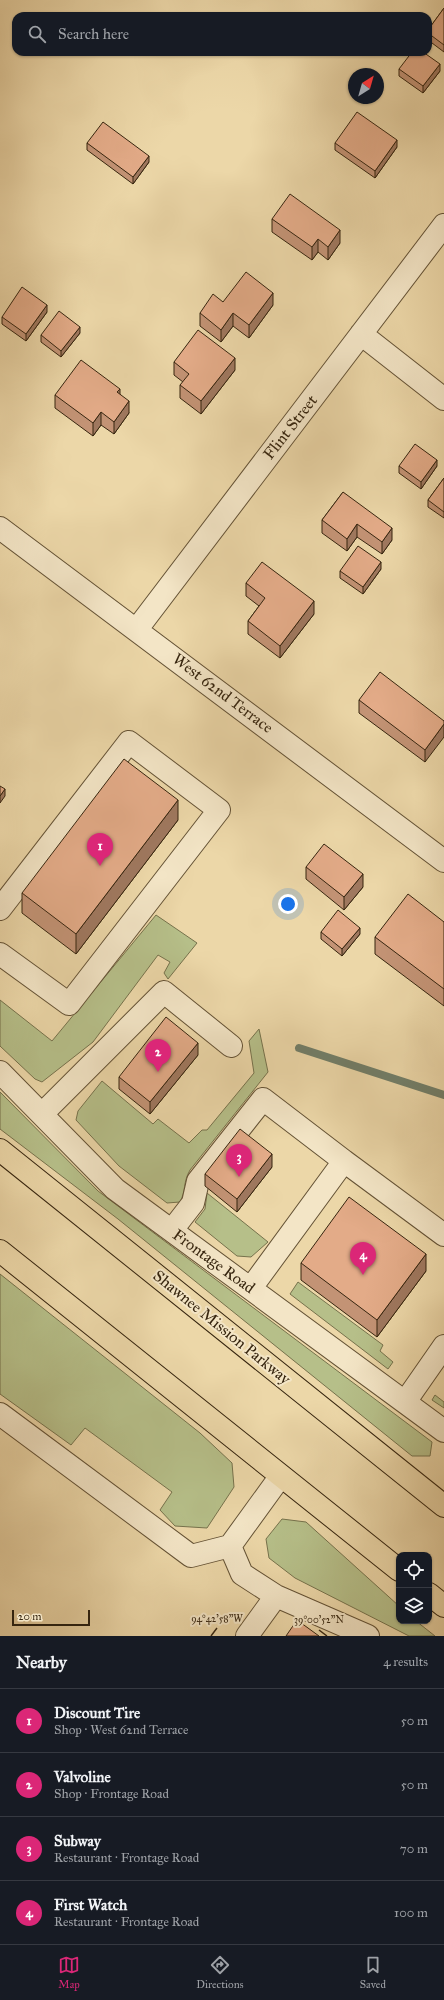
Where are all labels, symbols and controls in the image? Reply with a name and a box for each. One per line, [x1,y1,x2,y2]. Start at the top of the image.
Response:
search box [12,12,432,56]
icon: search [26,23,48,45]
text: Search here [58,25,129,43]
north arrow [348,68,384,104]
street label: Flint Street [259,391,321,463]
street label: West 62nd Terrace [169,649,277,737]
pin: 1 [87,833,113,866]
your location [278,894,298,914]
pin: 2 [145,1039,171,1072]
pin: 3 [226,1144,252,1177]
street label: Frontage Road [169,1225,259,1298]
pin: 4 [350,1242,376,1275]
street label: Shawnee Mission Parkway [149,1266,295,1389]
map controls [396,1552,432,1624]
button: locate [396,1552,432,1588]
button: layers [396,1588,432,1624]
scale bar [12,1608,90,1627]
text: 20 m [18,1610,41,1623]
text: 94°42'58"W [191,1613,243,1625]
text: 39°00'52"N [294,1614,344,1626]
text: Nearby [16,1652,67,1673]
text: 4 results [383,1654,428,1670]
text: Discount Tire [54,1704,140,1722]
text: 1 [26,1713,32,1729]
text: 50 m [401,1713,428,1729]
text: Shop · West 62nd Terrace [54,1722,188,1738]
text: Valvoline [54,1768,111,1786]
text: 2 [26,1777,32,1793]
text: 50 m [401,1777,428,1793]
text: Shop · Frontage Road [54,1786,169,1802]
text: Subway [54,1832,101,1850]
text: 3 [26,1841,32,1857]
text: 70 m [400,1841,428,1857]
text: Restaurant · Frontage Road [54,1850,199,1866]
text: First Watch [54,1896,127,1914]
text: 4 [25,1905,33,1921]
text: 100 m [394,1905,428,1921]
text: Restaurant · Frontage Road [54,1914,199,1930]
tab: Map [58,1954,80,1991]
tab: Directions [196,1954,244,1991]
tab: Saved [360,1954,386,1991]

